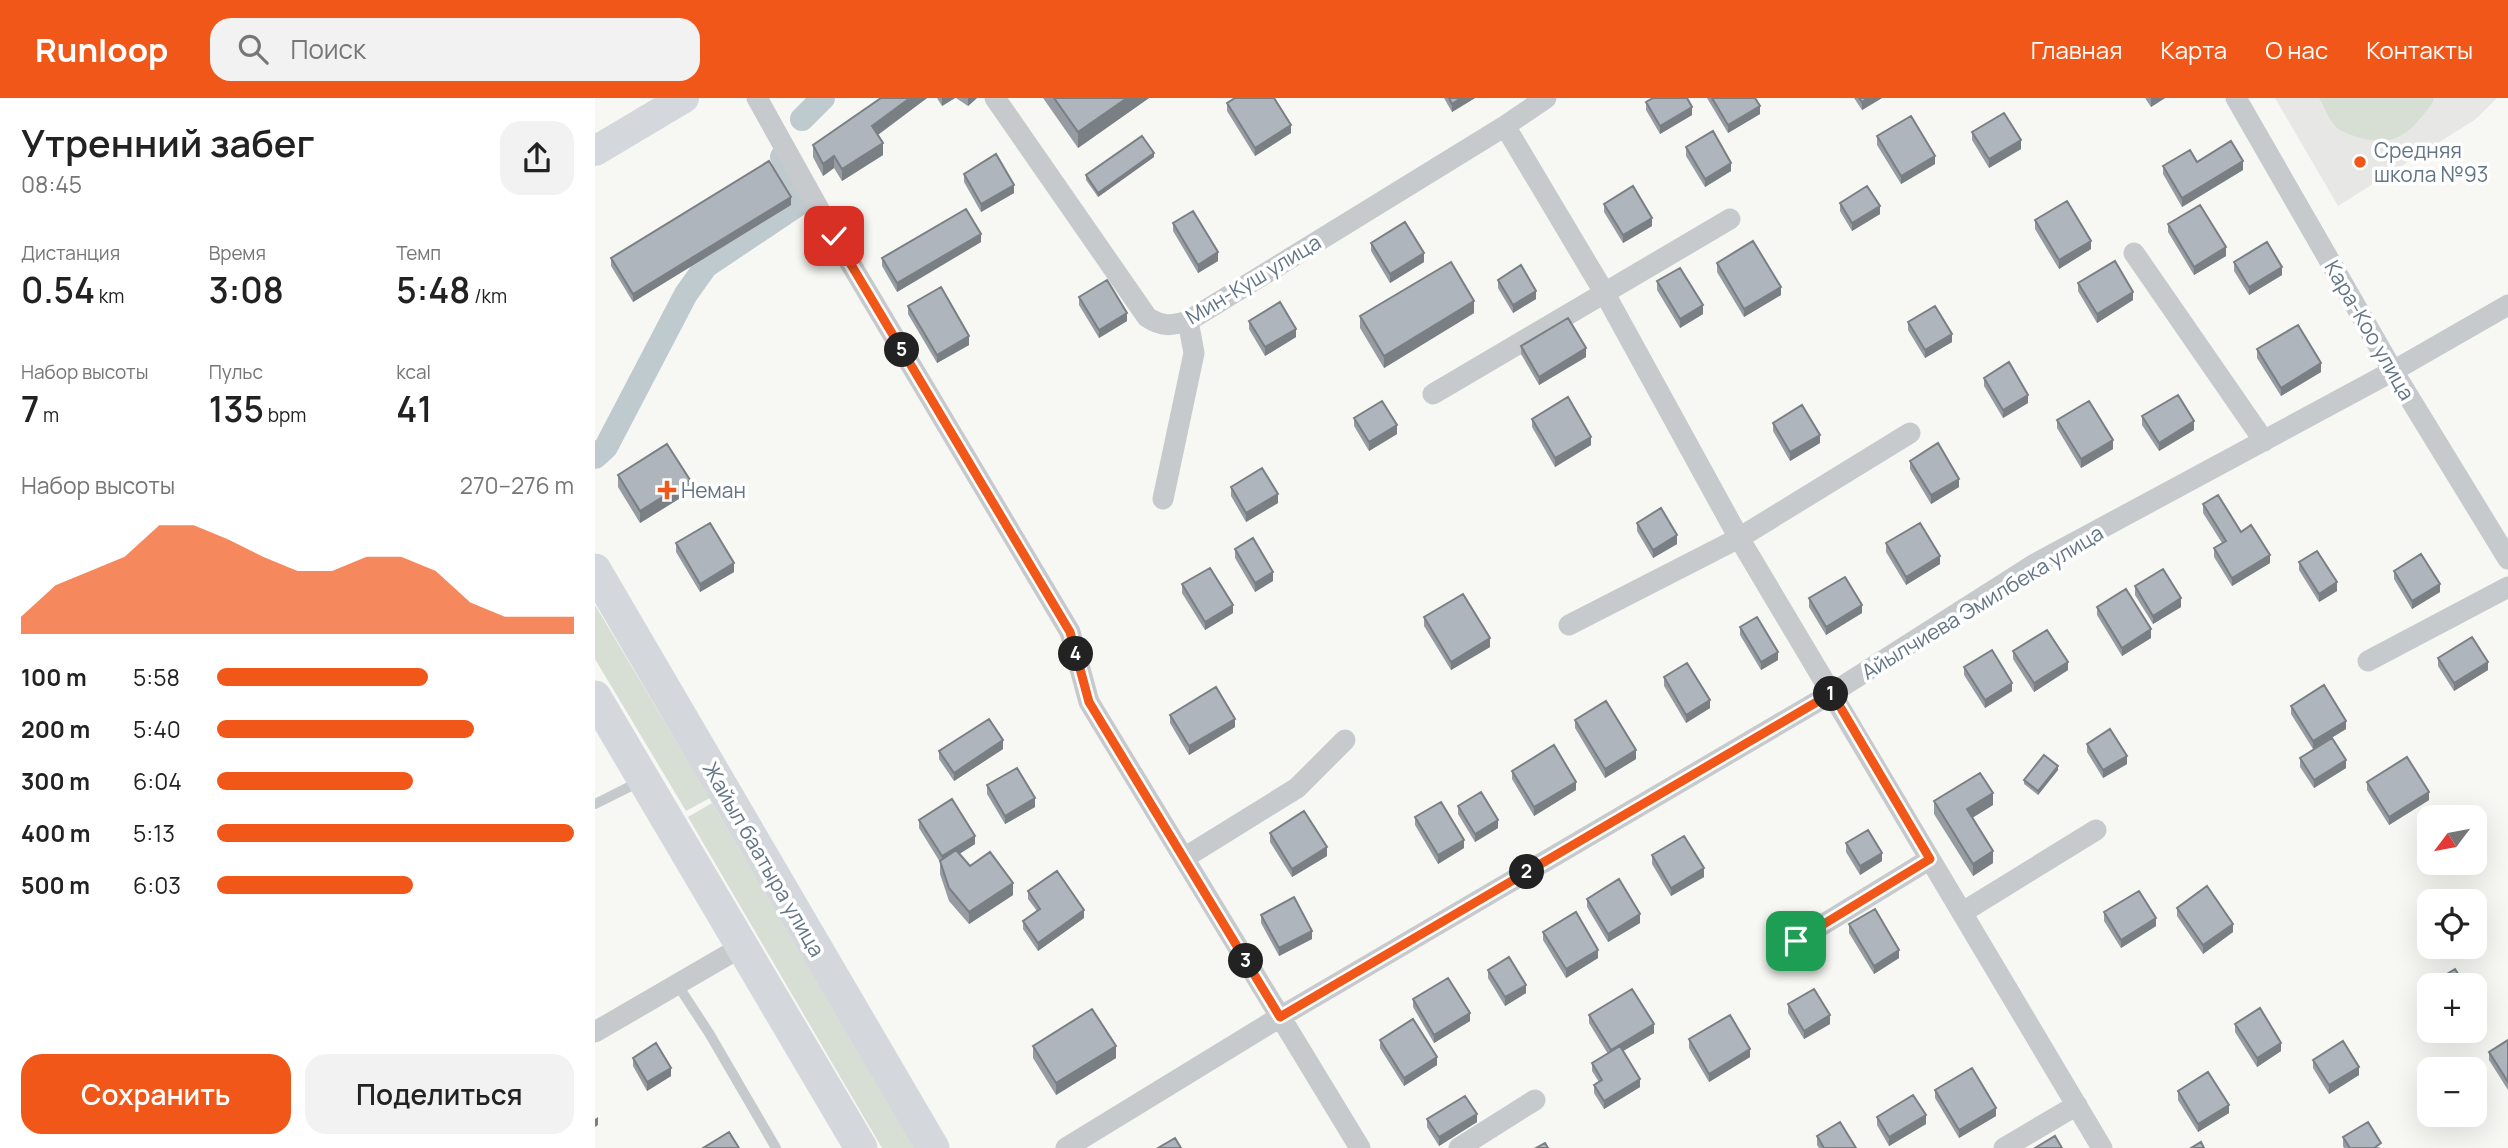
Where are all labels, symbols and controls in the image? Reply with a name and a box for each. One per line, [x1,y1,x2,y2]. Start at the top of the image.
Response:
search box [210,18,700,81]
text: Runloop [35,27,168,72]
icon: search [234,30,272,68]
text: Поиск [290,31,366,67]
text: Главная [2031,33,2122,66]
text: Карта [2160,33,2227,66]
text: О нас [2265,33,2328,66]
text: Контакты [2366,33,2473,66]
text: Утренний забег [21,116,315,168]
button: share [500,121,574,195]
place label: Средняя школа №93 [2374,136,2488,188]
marker: Средняя школа №93 [2352,154,2368,170]
text: 08:45 [21,168,82,200]
pin [804,206,864,266]
icon: check [815,217,853,255]
street label: Мин-Куш улица [1180,228,1326,330]
text: Дистанция [21,240,120,266]
text: Время [209,240,266,266]
text: Темп [396,240,441,266]
street label: Кара-Коо улица [2319,255,2421,405]
text: 0.54 [21,266,95,314]
text: 3:08 [209,266,284,314]
text: 5:48 [396,266,470,314]
text: km [95,283,124,309]
text: /km [470,283,507,309]
pin: 5 [885,332,919,368]
text: 5 [896,336,907,362]
text: Набор высоты [21,359,148,385]
text: Пульс [209,359,263,385]
text: kcal [396,359,431,385]
text: 7 [21,385,39,433]
text: 135 [209,385,264,433]
text: 41 [396,385,432,433]
text: m [39,402,59,428]
text: bpm [264,402,306,428]
text: Набор высоты [21,469,175,501]
text: 270–276 m [460,469,574,501]
place label: Неман [681,476,746,504]
marker: Неман [659,482,675,498]
street label: Айылчиева Эмилбека улица [1856,519,2108,685]
pin: 4 [1058,636,1093,672]
text: 4 [1070,640,1081,666]
text: 100 m [21,661,87,693]
text: 5:58 [133,661,180,693]
pin: 1 [1813,676,1849,712]
text: 1 [1826,680,1835,706]
text: 200 m [21,713,90,745]
text: 5:40 [133,713,181,745]
street label: Жайыл баатыра улица [697,756,831,962]
text: 300 m [21,765,90,797]
text: 6:04 [133,765,182,797]
north arrow [2417,805,2487,875]
map controls [2417,805,2487,1127]
text: 400 m [21,817,91,849]
text: 5:13 [133,817,175,849]
pin: 2 [1509,854,1545,890]
text: 2 [1521,858,1532,884]
text: 500 m [21,869,90,901]
text: 6:03 [133,869,181,901]
button: locate [2417,889,2487,959]
pin [1766,911,1826,971]
icon: arrive [1777,922,1815,960]
pin: 3 [1229,944,1263,978]
text: 3 [1240,947,1251,973]
button: + [2417,973,2487,1043]
button: Сохранить [21,1054,291,1134]
button: Поделиться [305,1054,574,1134]
button: − [2417,1057,2487,1127]

